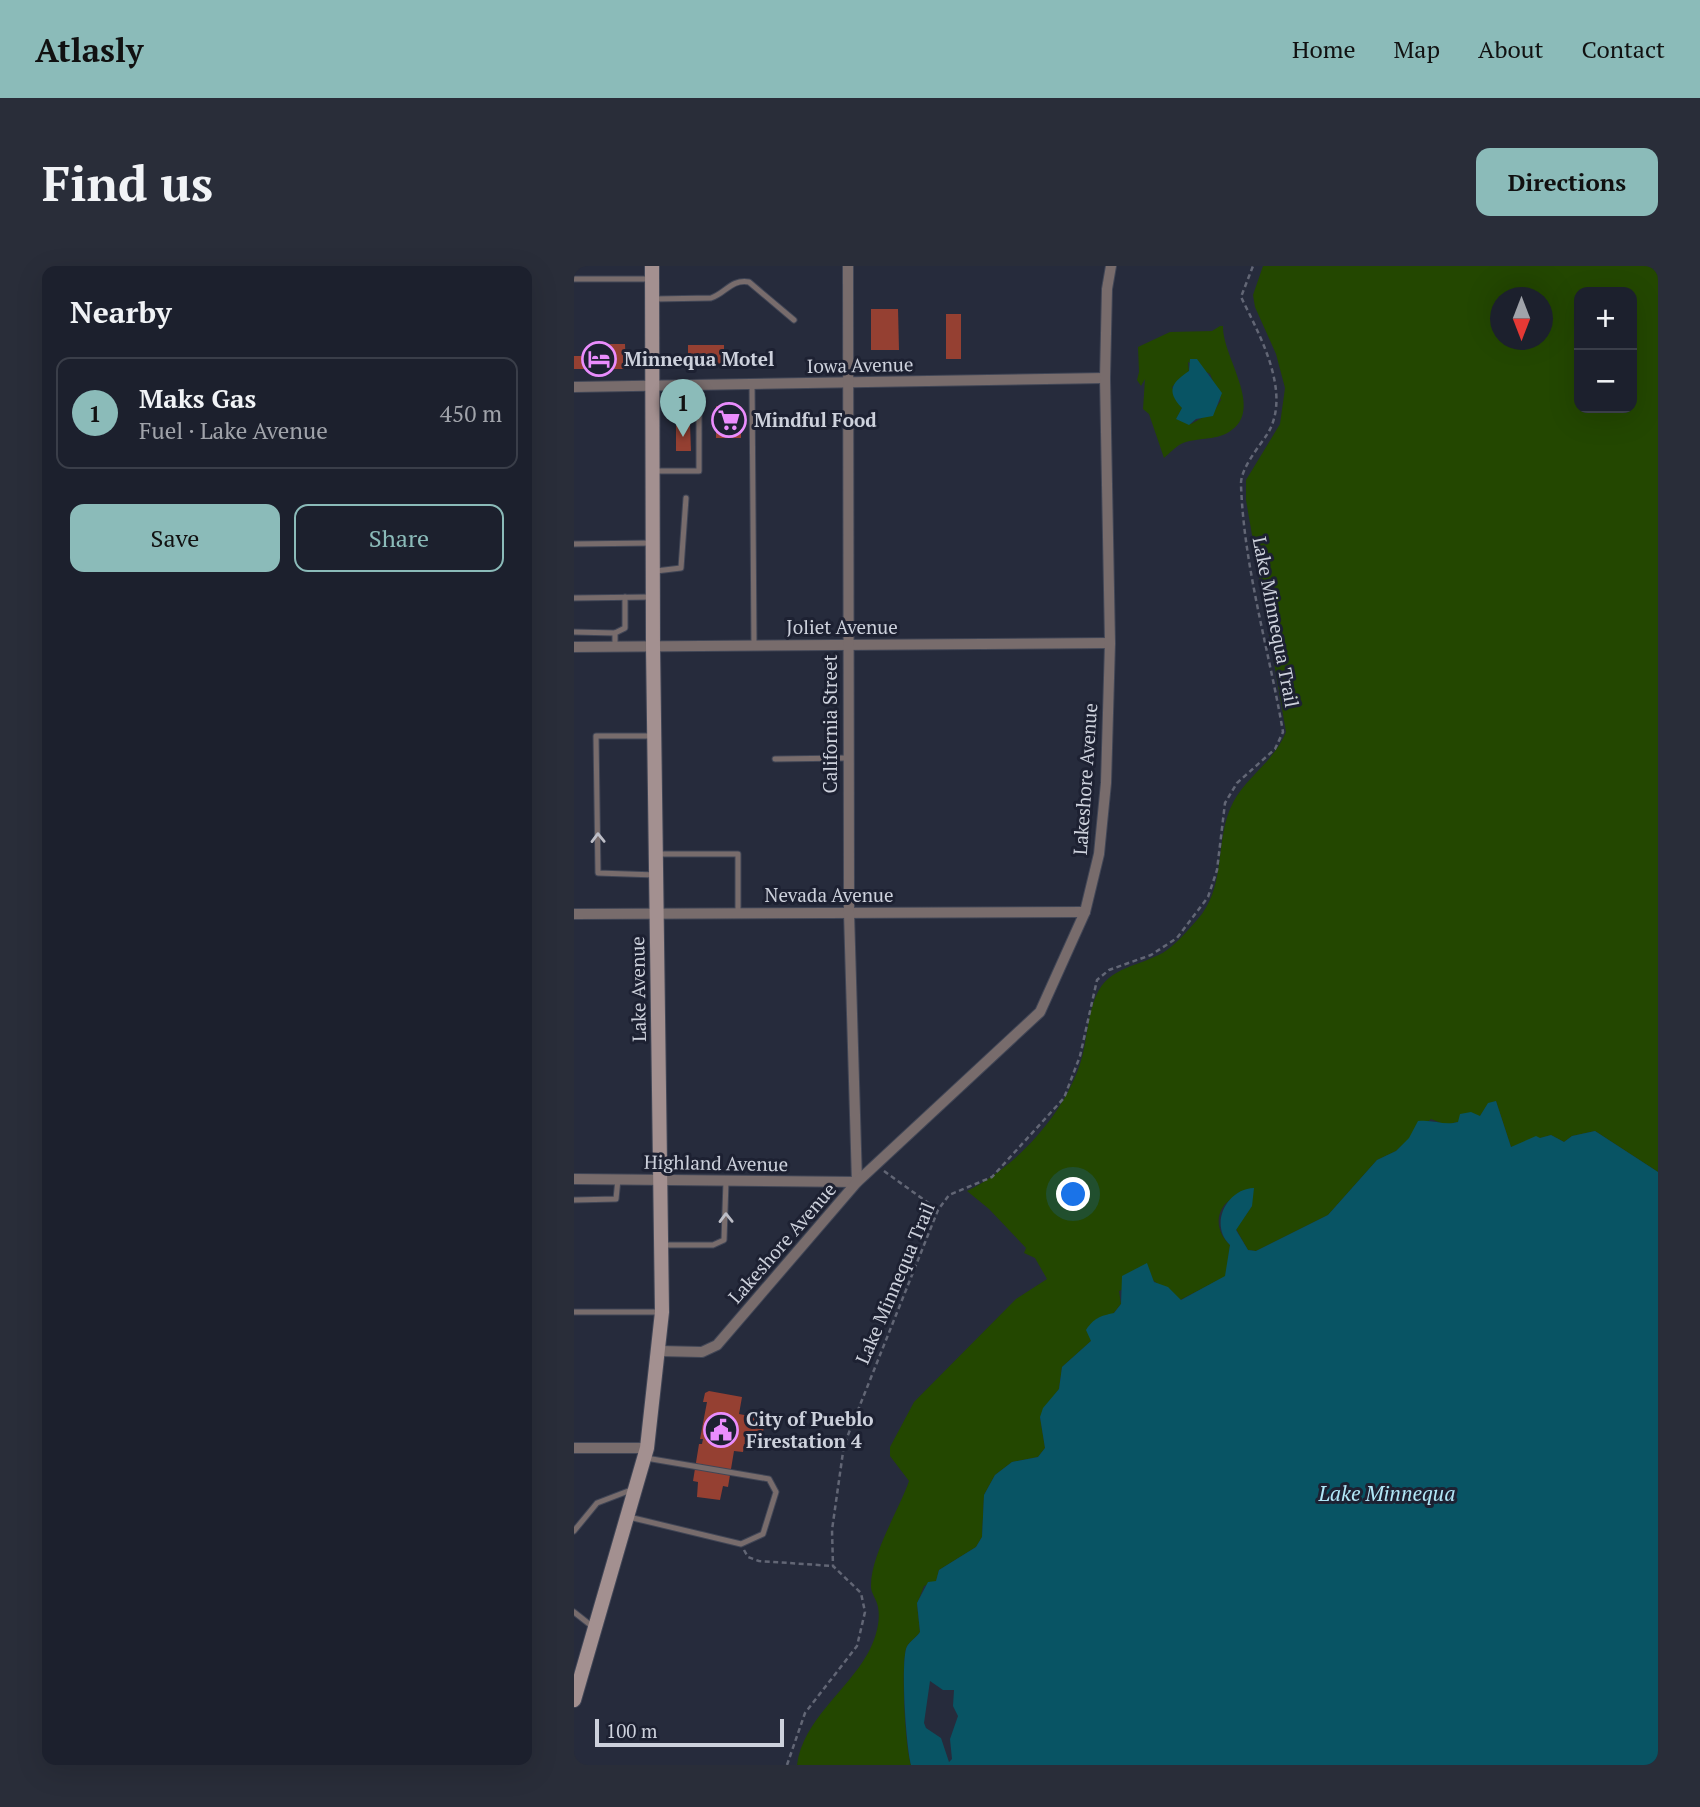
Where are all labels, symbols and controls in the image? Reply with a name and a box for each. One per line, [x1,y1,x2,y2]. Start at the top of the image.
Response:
text: Atlasly [35,28,143,71]
text: Home [1292,33,1356,65]
text: Map [1394,33,1440,65]
text: About [1478,33,1544,65]
text: Contact [1582,33,1665,65]
button: Directions [1476,148,1658,216]
text: Find us [42,150,213,215]
north arrow [1490,287,1553,350]
map controls [1574,287,1637,413]
button: + [1574,287,1637,350]
text: Nearby [70,292,172,332]
hotel icon: Minnequa Motel [580,340,618,378]
place label: Minnequa Motel [624,346,774,371]
button: − [1574,350,1637,413]
street label: Iowa Avenue [806,351,914,378]
pin: 1 [660,379,706,437]
text: Maks Gas [139,381,256,415]
text: 1 [89,398,102,429]
text: 450 m [440,398,502,429]
supermarket icon: Mindful Food [710,401,748,439]
place label: Mindful Food [754,407,877,432]
text: Fuel · Lake Avenue [139,415,328,446]
button: Save [70,504,280,572]
button: Share [294,504,504,572]
street label: Lake Minnequa Trail [1248,535,1305,709]
street label: Joliet Avenue [786,614,898,639]
street label: California Street [817,654,842,794]
street label: Lakeshore Avenue [1067,702,1102,856]
one-way arrow [590,832,606,842]
street label: Nevada Avenue [765,882,893,907]
street label: Lake Avenue [624,936,651,1042]
street label: Highland Avenue [644,1149,788,1176]
street label: Lakeshore Avenue [722,1177,841,1308]
your location [1056,1177,1090,1211]
street label: Lake Minnequa Trail [849,1198,940,1367]
one-way arrow [718,1212,734,1223]
place label: City of Pueblo Firestation 4 [746,1406,874,1453]
public building icon: City of Pueblo Firestation 4 [702,1411,740,1449]
water label: Lake Minnequa [1318,1479,1455,1507]
scale bar [595,1716,784,1748]
text: 100 m [606,1718,657,1743]

